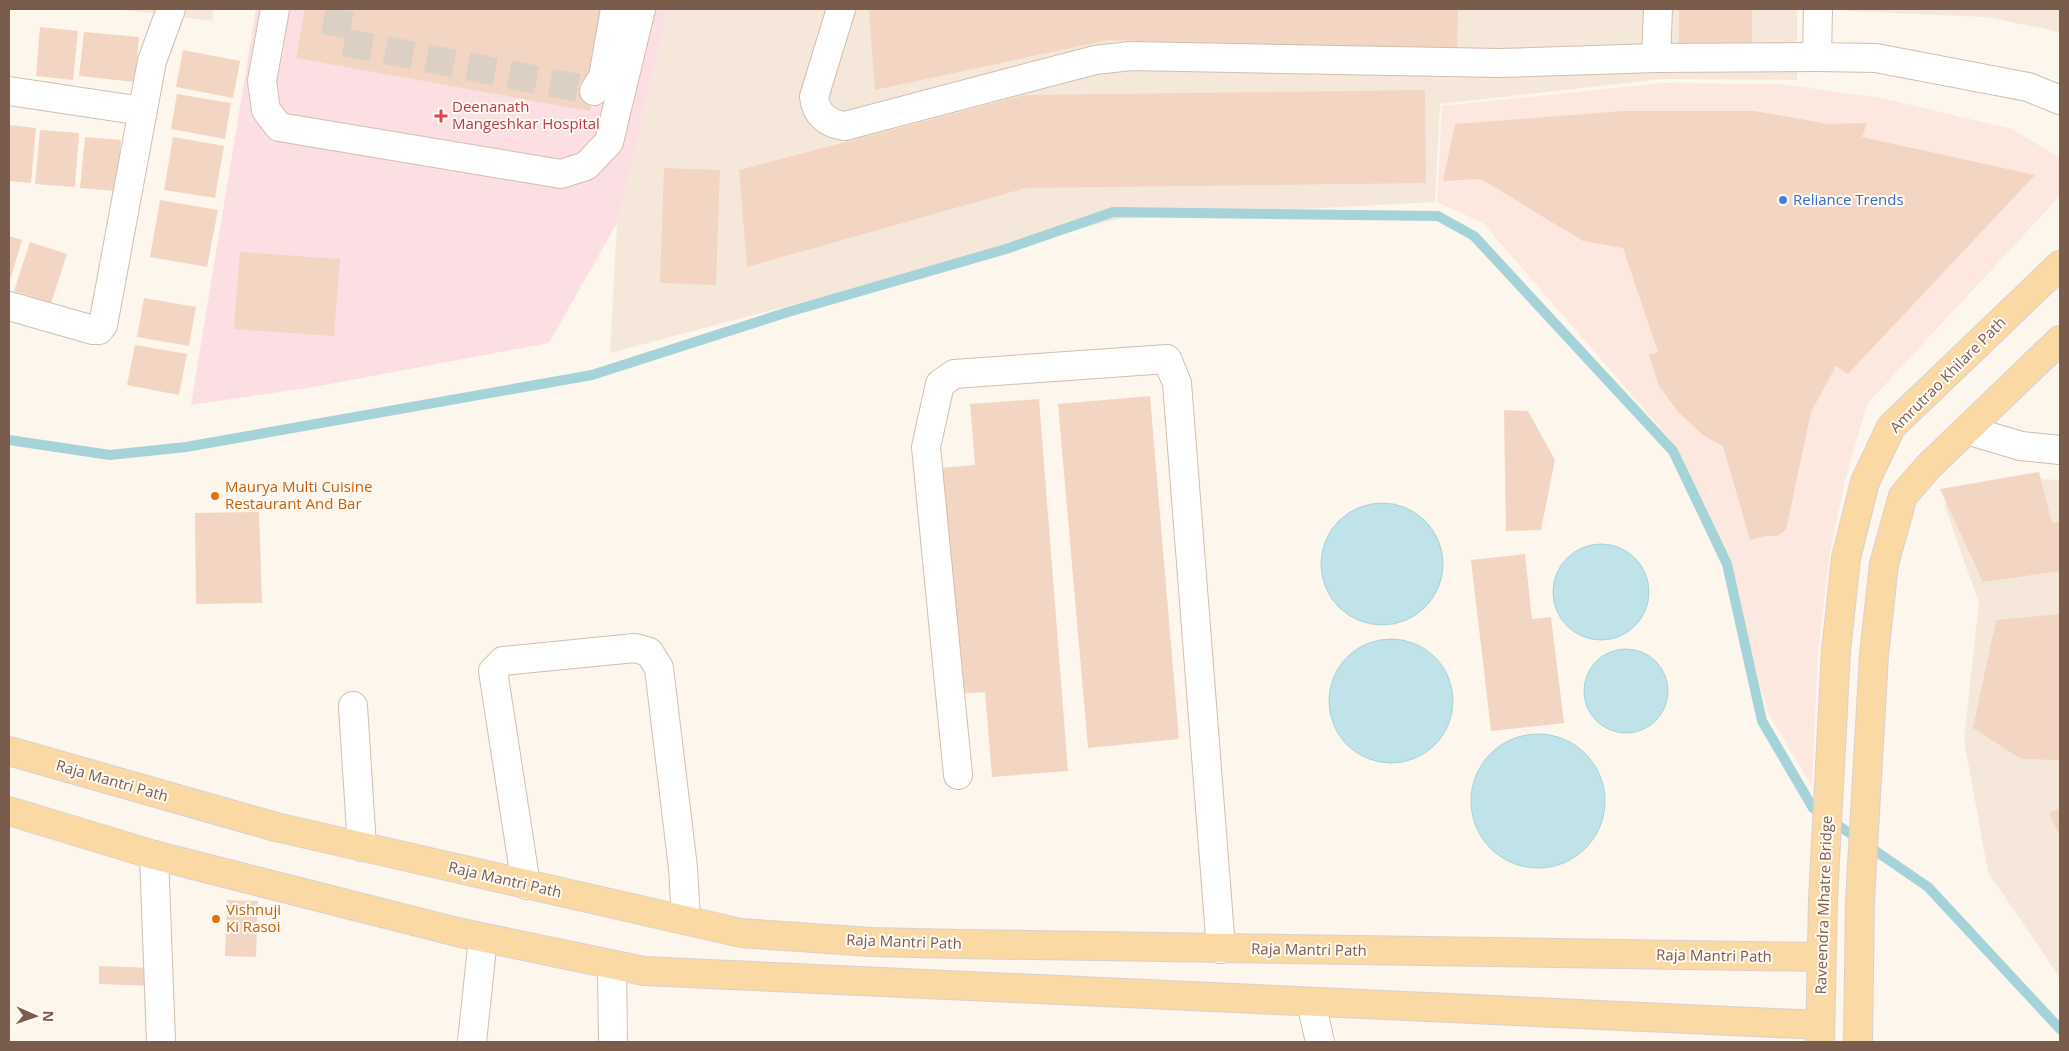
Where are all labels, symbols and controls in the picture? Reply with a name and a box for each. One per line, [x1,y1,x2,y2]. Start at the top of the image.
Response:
place label: Deenanath Mangeshkar Hospital [452,96,600,133]
marker: Deenanath Mangeshkar Hospital [434,109,448,123]
place label: Reliance Trends [1793,189,1904,209]
marker: Reliance Trends [1777,194,1789,206]
street label: Amrutrao Khilare Path [1885,312,2010,437]
place label: Maurya Multi Cuisine Restaurant And Bar [225,476,372,513]
marker: Maurya Multi Cuisine Restaurant And Bar [209,490,221,502]
street label: Raja Mantri Path [54,754,171,806]
street label: Raveendra Mhatre Bridge [1810,815,1836,995]
street label: Raja Mantri Path [447,856,564,902]
place label: Vishnuji Ki Rasoi [226,899,281,936]
marker: Vishnuji Ki Rasoi [210,913,222,925]
street label: Raja Mantri Path [846,929,962,953]
street label: Raja Mantri Path [1251,938,1367,960]
street label: Raja Mantri Path [1656,944,1772,966]
north arrow [10,991,60,1041]
text: N [39,1010,58,1022]

